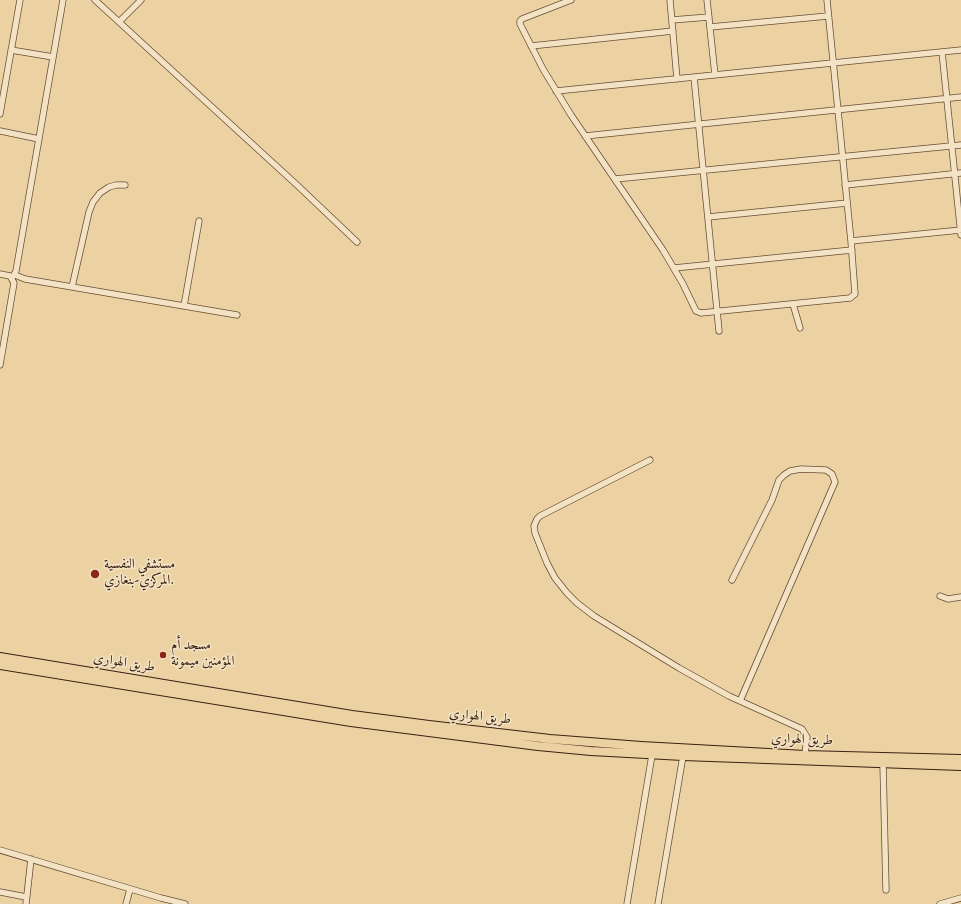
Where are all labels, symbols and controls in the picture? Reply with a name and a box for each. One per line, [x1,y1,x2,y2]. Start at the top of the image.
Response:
place label: مستشفي النفسية المركزي-بنغازي. [104,558,175,590]
marker: مستشفي النفسية المركزي-بنغازي. [89,568,101,580]
place label: مسجد أم المؤمنين ميمونة [171,639,234,672]
marker: مسجد أم المؤمنين ميمونة [158,650,168,660]
street label: طريق الهواري [92,651,156,677]
street label: طريق الهواري [448,706,512,730]
street label: طريق الهواري [771,732,833,750]

